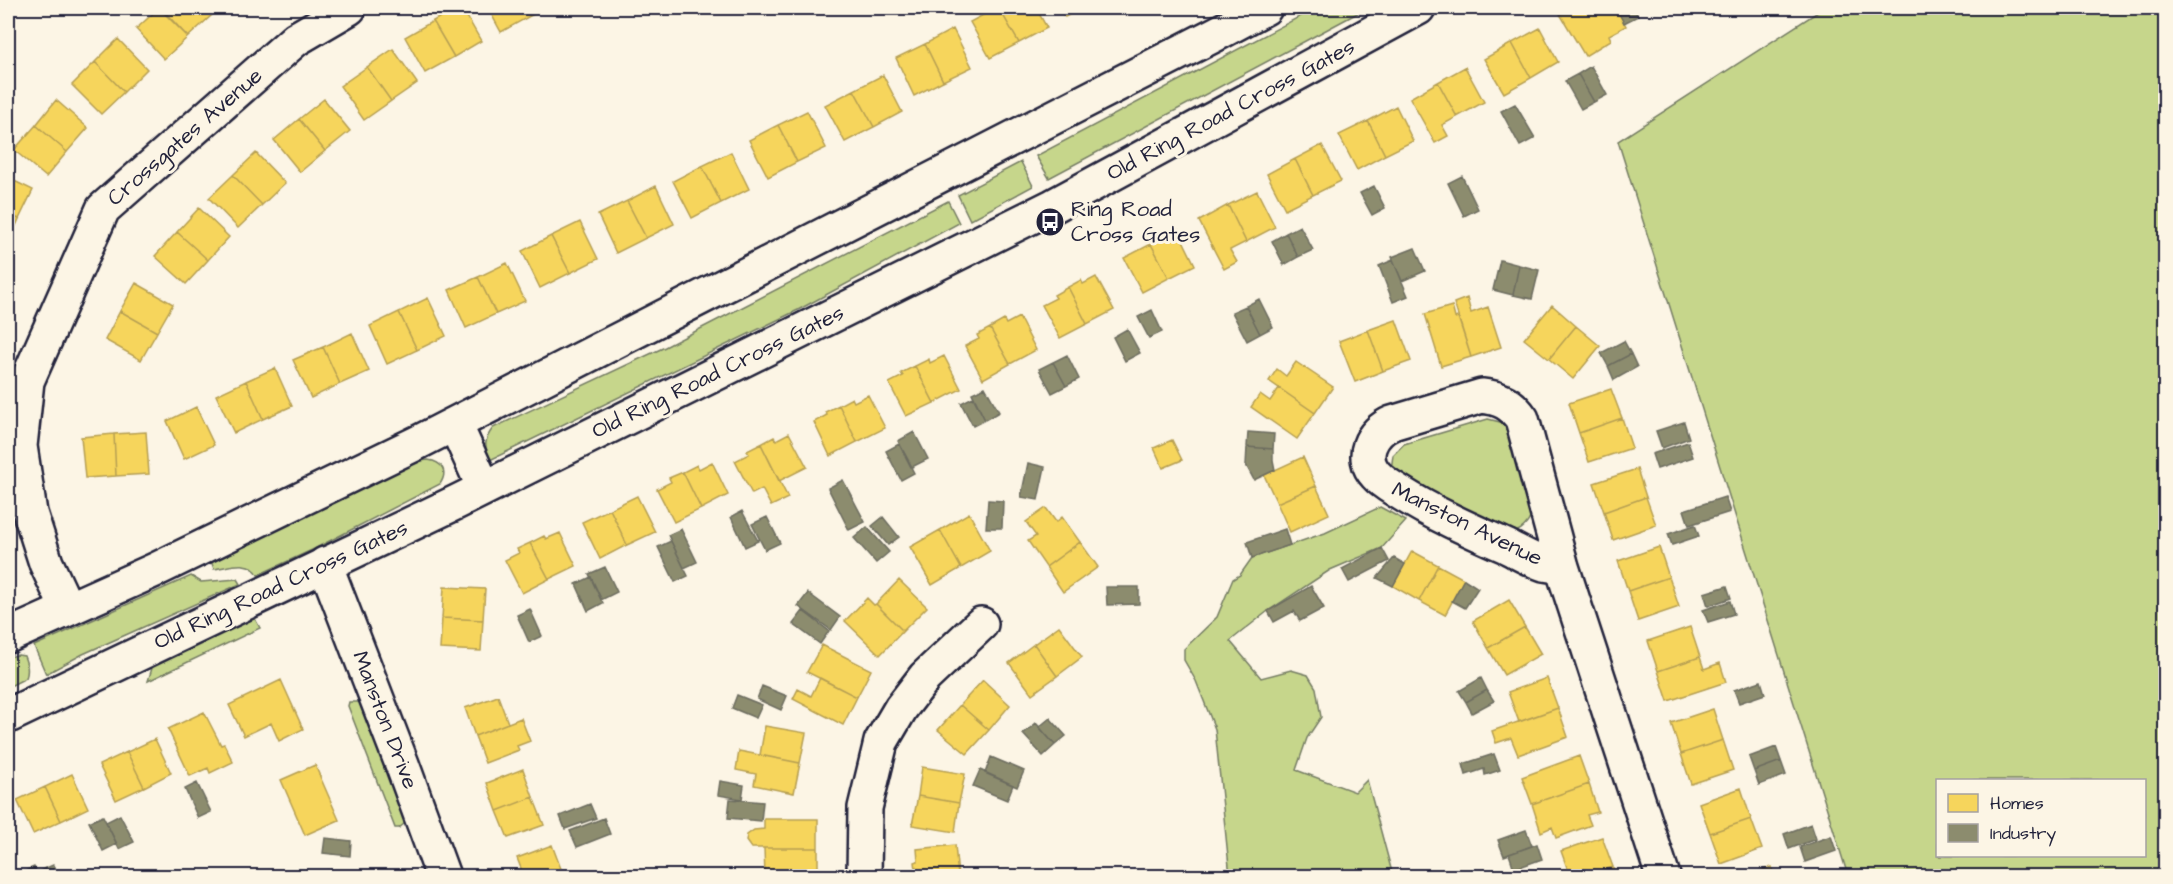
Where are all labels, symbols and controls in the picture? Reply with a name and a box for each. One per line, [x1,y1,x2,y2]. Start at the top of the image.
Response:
street label: Old Ring Road Cross Gates [1101,31,1361,190]
street label: Crossgates Avenue [101,61,270,214]
place label: Ring Road Cross Gates [1071,194,1200,250]
bus stop icon: Ring Road Cross Gates [1034,206,1066,238]
street label: Old Ring Road Cross Gates [587,297,850,448]
street label: Manston Avenue [1387,474,1548,574]
street label: Old Ring Road Cross Gates [149,512,414,658]
street label: Manston Drive [344,646,426,794]
legend [1936,779,2146,857]
text: Homes [1990,791,2044,816]
text: Industry [1990,821,2056,847]

